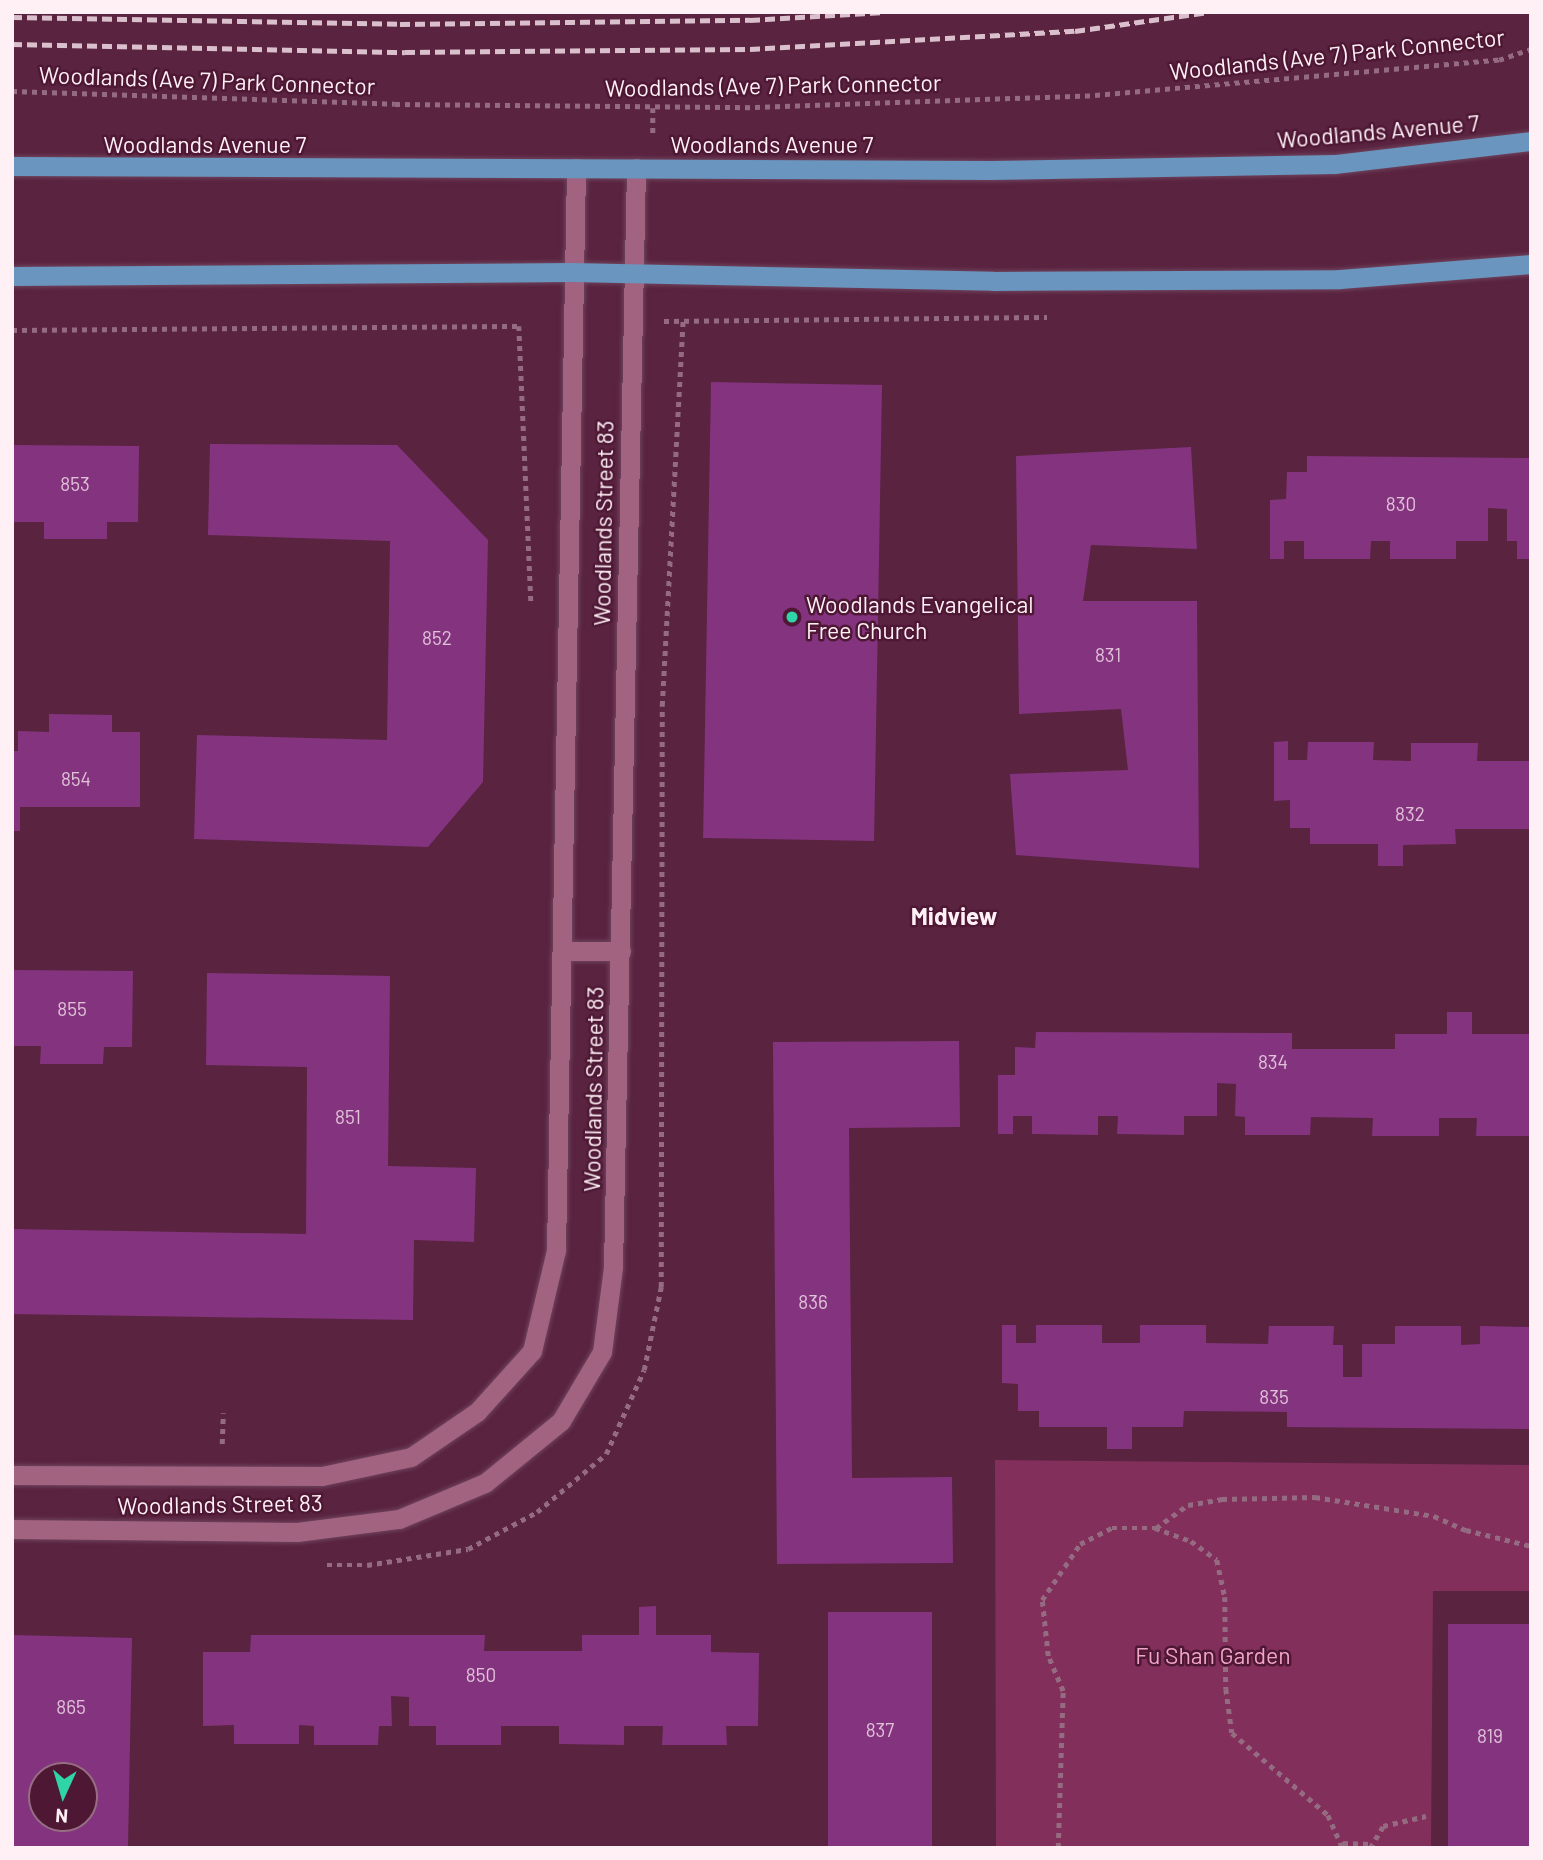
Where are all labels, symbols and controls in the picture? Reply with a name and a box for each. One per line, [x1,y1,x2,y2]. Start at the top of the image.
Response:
street label: Woodlands (Ave 7) Park Connector [1168,23,1506,85]
street label: Woodlands (Ave 7) Park Connector [38,60,376,100]
street label: Woodlands (Ave 7) Park Connector [605,68,941,102]
street label: Woodlands Avenue 7 [1276,108,1480,154]
street label: Woodlands Avenue 7 [104,130,306,158]
street label: Woodlands Avenue 7 [671,130,873,158]
street label: Woodlands Street 83 [587,420,619,626]
house number: 853 [60,473,90,495]
house number: 830 [1386,493,1416,515]
place label: Woodlands Evangelical Free Church [806,590,1034,644]
marker: Woodlands Evangelical Free Church [784,609,800,625]
house number: 852 [422,627,452,649]
house number: 831 [1095,644,1121,666]
house number: 854 [61,768,91,790]
house number: 832 [1395,803,1425,825]
district label: Midview [911,902,997,930]
street label: Woodlands Street 83 [577,986,609,1192]
house number: 855 [57,998,87,1020]
house number: 834 [1258,1051,1288,1073]
house number: 851 [335,1106,361,1128]
house number: 836 [798,1291,828,1313]
house number: 835 [1259,1386,1289,1408]
street label: Woodlands Street 83 [117,1488,323,1520]
park label: Fu Shan Garden [1135,1641,1291,1669]
house number: 850 [466,1664,496,1686]
house number: 865 [56,1696,86,1718]
house number: 837 [866,1719,894,1741]
house number: 819 [1477,1725,1503,1747]
north arrow [28,1762,98,1832]
text: N [55,1805,69,1828]

